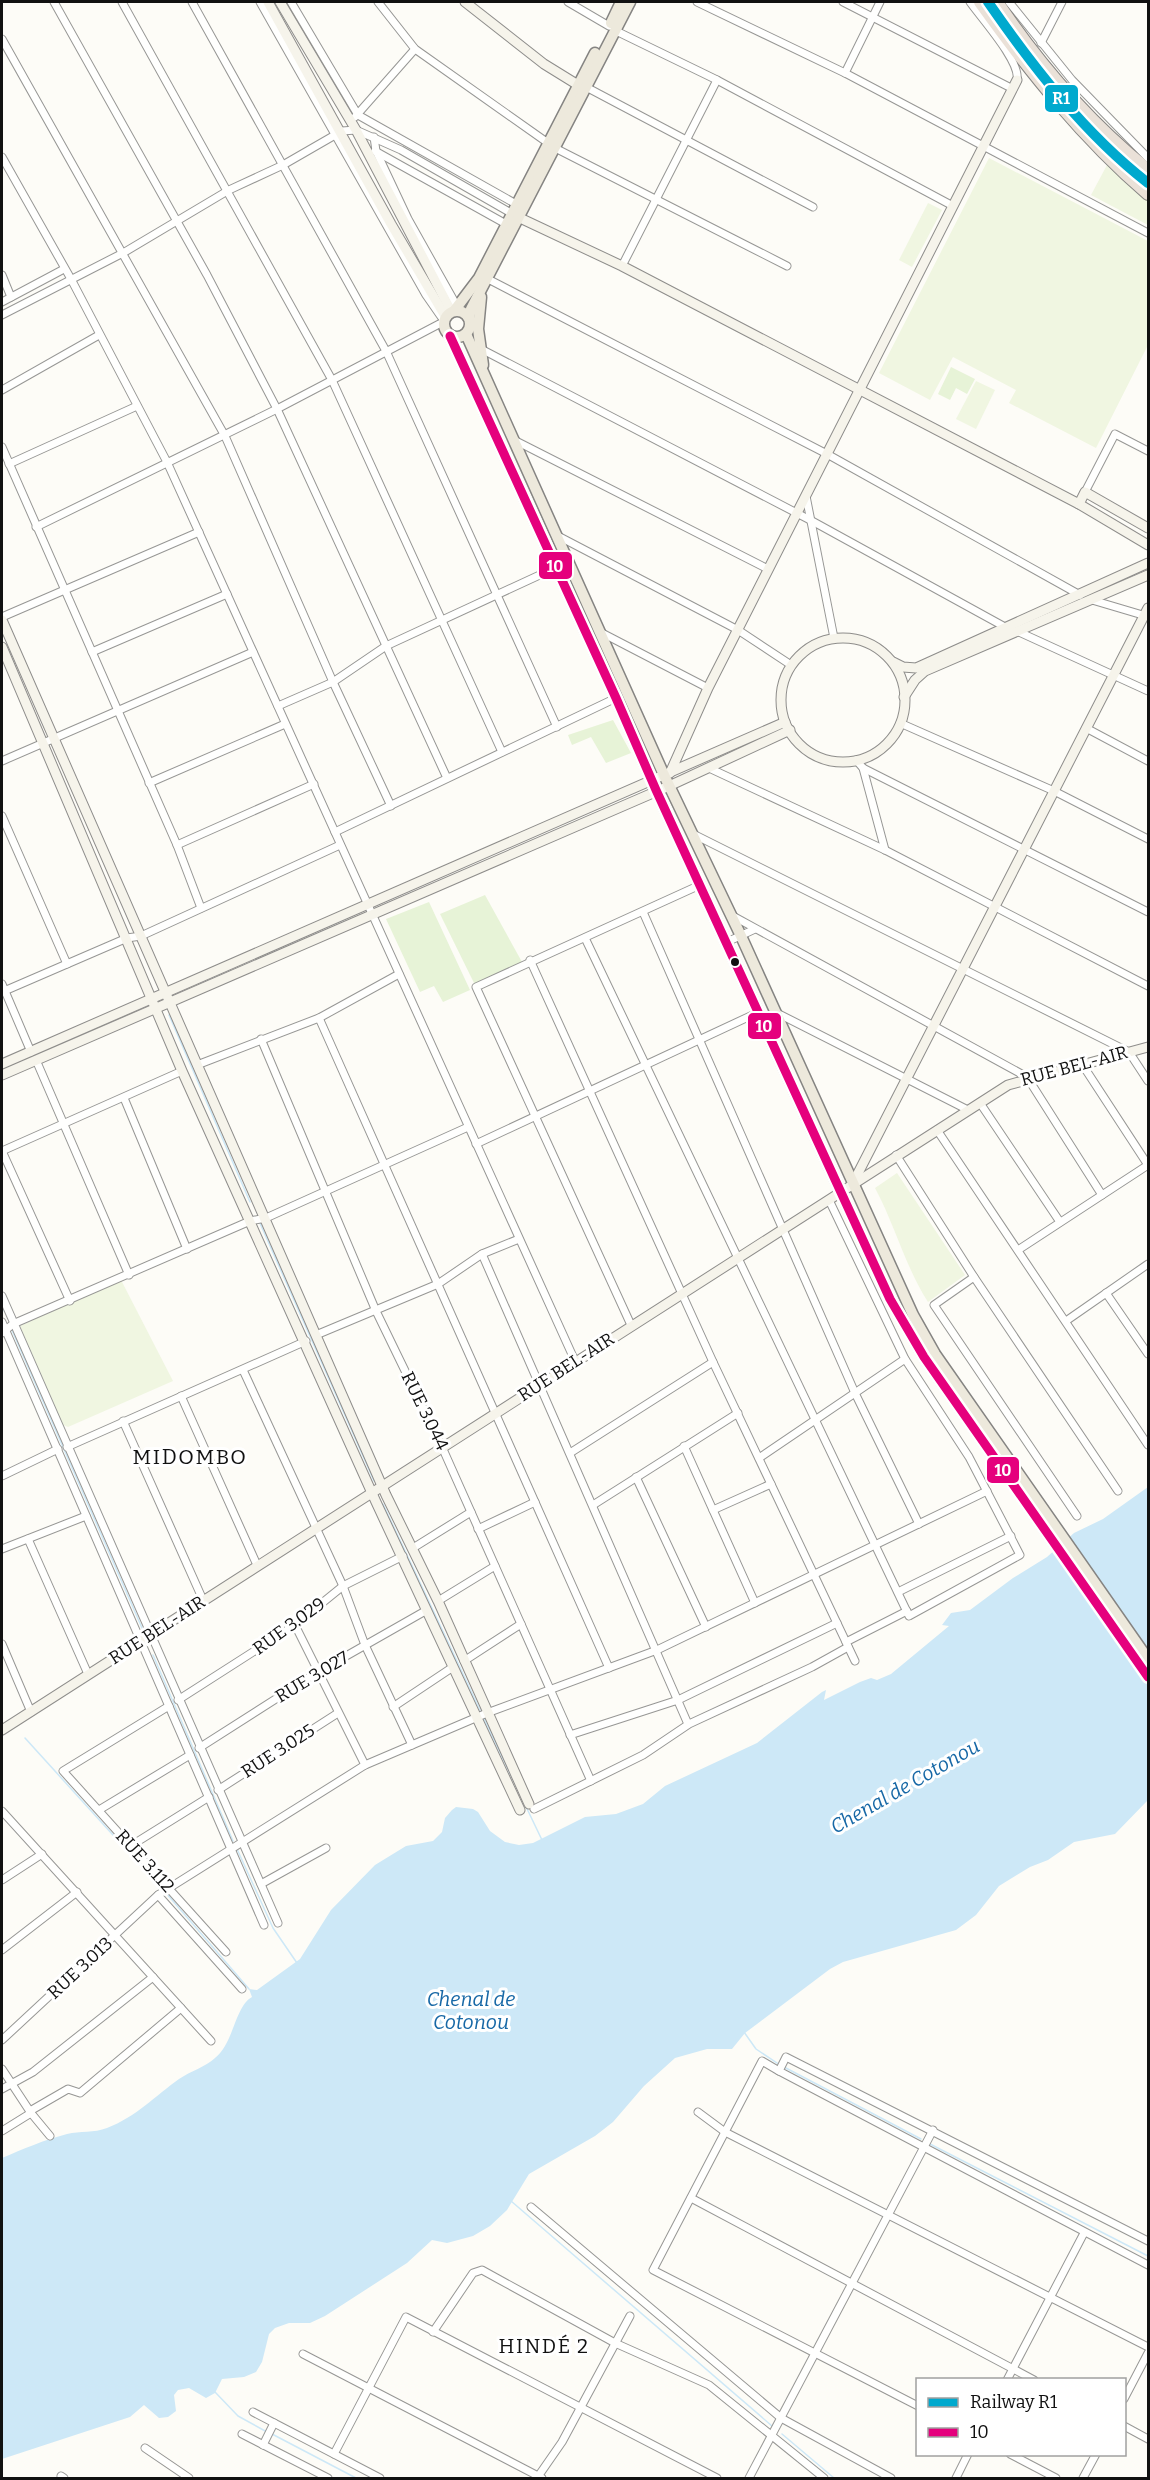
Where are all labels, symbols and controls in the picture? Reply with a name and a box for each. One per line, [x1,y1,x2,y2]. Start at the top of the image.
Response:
line badge: R1 [1044,84,1079,113]
text: R1 [1052,89,1070,108]
line badge: 10 [538,551,573,580]
text: 10 [546,557,564,576]
unlabelled marker [729,956,741,968]
line badge: 10 [747,1012,782,1040]
text: 10 [755,1017,773,1036]
street label: RUE BEL-AIR [1018,1041,1130,1091]
street label: RUE BEL-AIR [514,1328,618,1406]
street label: RUE 3.044 [397,1368,454,1454]
district label: MIDOMBO [133,1444,247,1470]
line badge: 10 [986,1456,1020,1484]
text: 10 [994,1461,1012,1480]
street label: RUE BEL-AIR [105,1591,209,1669]
street label: RUE 3.029 [249,1592,329,1660]
street label: RUE 3.027 [271,1646,353,1708]
street label: RUE 3.025 [237,1719,319,1783]
water label: Chenal de Cotonou [826,1733,984,1839]
street label: RUE 3.112 [111,1825,179,1897]
street label: RUE 3.013 [43,1932,117,2004]
water label: Chenal de Cotonou [427,1987,515,2034]
district label: HINDÉ 2 [499,2334,589,2358]
legend [916,2378,1126,2456]
text: Railway R1 [970,2391,1058,2413]
text: 10 [970,2421,989,2443]

